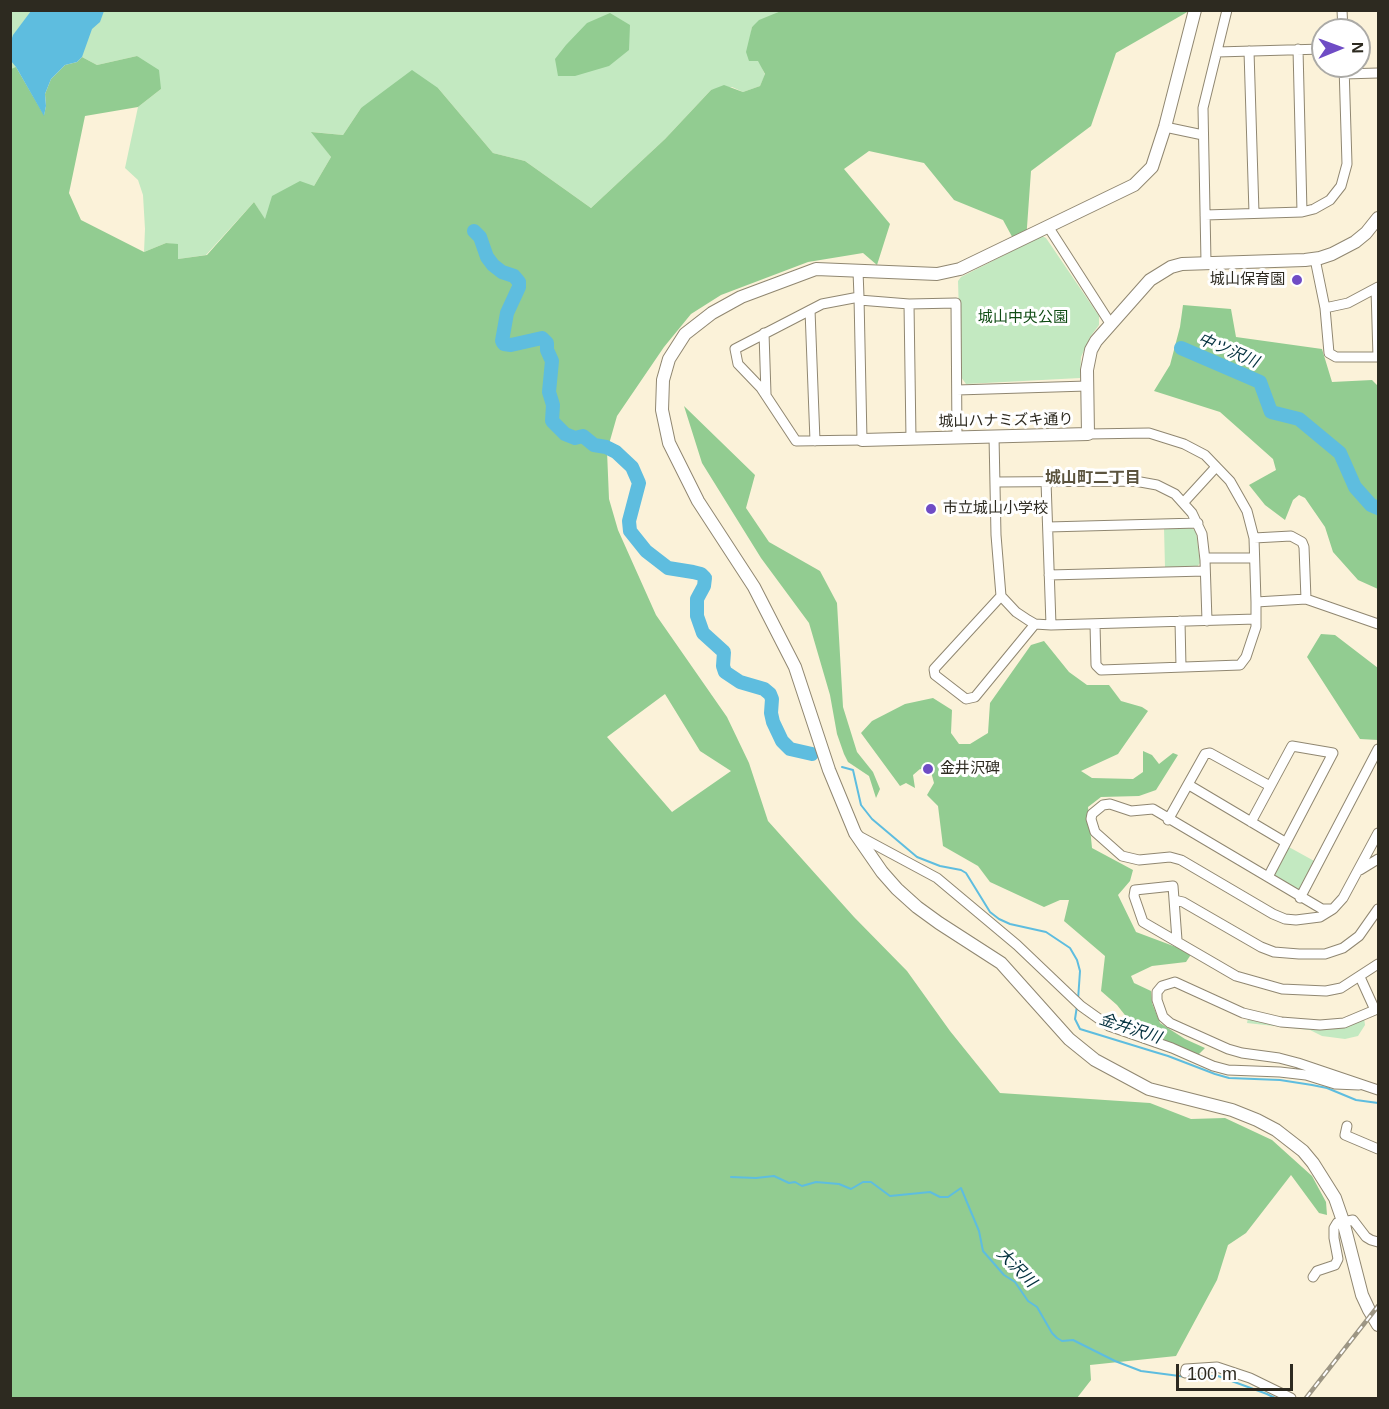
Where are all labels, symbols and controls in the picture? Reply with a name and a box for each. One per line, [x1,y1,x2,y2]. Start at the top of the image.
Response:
north arrow [1311,18,1371,78]
text: N [1349,42,1366,54]
place label: 城山保育園 [1210,271,1285,289]
marker: 城山保育園 [1290,273,1304,287]
park label: 城山中央公園 [978,309,1068,327]
water label: 中ツ沢川 [1195,330,1261,372]
street label: 城山ハナミズキ通り [938,411,1074,431]
district label: 城山町二丁目 [1045,469,1141,489]
place label: 市立城山小学校 [943,500,1048,518]
marker: 市立城山小学校 [924,502,938,516]
place label: 金井沢碑 [940,760,1000,778]
marker: 金井沢碑 [921,762,935,776]
water label: 金井沢川 [1097,1010,1163,1048]
water label: 大沢川 [992,1244,1040,1292]
scale bar [1179,1352,1296,1390]
text: 100 m [1187,1364,1237,1384]

